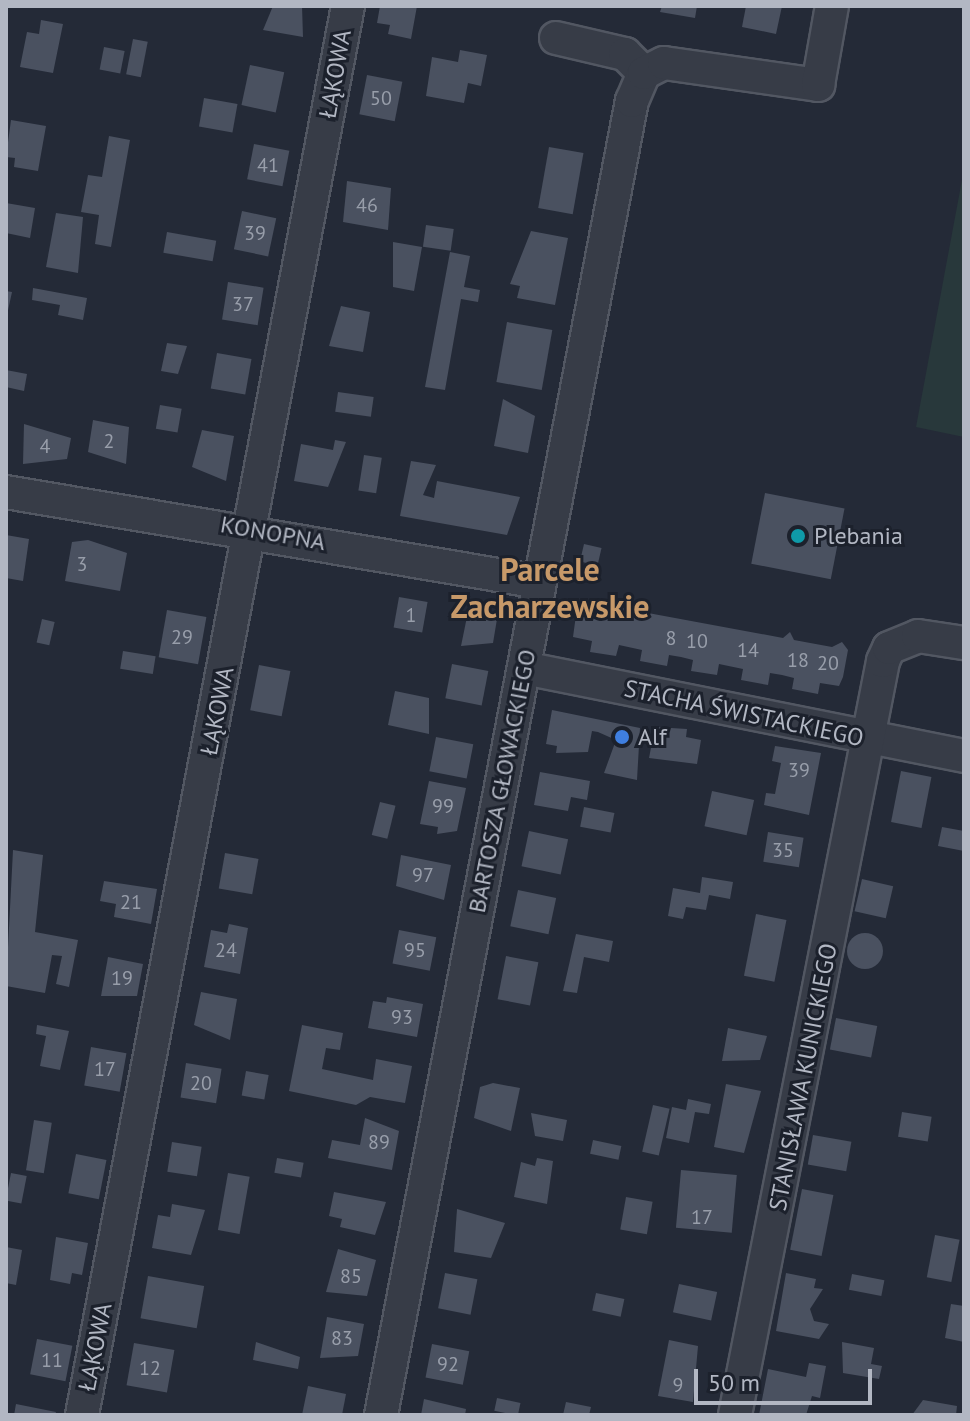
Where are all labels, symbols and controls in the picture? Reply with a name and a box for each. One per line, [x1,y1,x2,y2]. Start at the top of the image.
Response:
street label: ŁĄKOWA [313,28,357,120]
house number: 50 [370,86,392,110]
house number: 41 [257,153,279,177]
house number: 46 [356,193,378,217]
house number: 39 [244,221,266,245]
house number: 37 [232,292,254,316]
house number: 2 [104,429,114,453]
house number: 4 [40,434,50,458]
street label: KONOPNA [218,510,328,556]
place label: Plebania [814,522,903,550]
marker: Plebania [789,527,807,545]
district label: Parcele Zacharzewskie [451,551,649,626]
house number: 3 [77,552,87,576]
house number: 1 [406,603,416,627]
house number: 29 [171,625,193,649]
house number: 8 [666,626,676,650]
house number: 10 [686,629,708,653]
house number: 14 [737,638,759,662]
street label: BARTOSZA GŁOWACKIEGO [462,646,542,916]
house number: 18 [787,648,809,672]
house number: 20 [817,651,839,675]
street label: ŁĄKOWA [194,664,240,758]
street label: STACHA ŚWISTACKIEGO [621,673,867,753]
place label: Alf [638,723,667,751]
marker: Alf [613,728,631,746]
house number: 39 [788,758,810,782]
house number: 99 [432,794,454,818]
house number: 35 [772,838,794,862]
house number: 97 [412,863,434,887]
house number: 21 [120,890,142,914]
house number: 24 [215,938,237,962]
house number: 95 [404,938,426,962]
street label: STANISŁAWA KUNICKIEGO [763,940,843,1214]
house number: 19 [111,966,133,990]
house number: 93 [391,1005,413,1029]
house number: 17 [94,1057,116,1081]
house number: 20 [190,1071,212,1095]
house number: 89 [368,1130,390,1154]
house number: 17 [691,1205,713,1229]
house number: 85 [340,1264,362,1288]
street label: ŁĄKOWA [72,1300,118,1394]
house number: 83 [331,1326,353,1350]
house number: 11 [41,1348,63,1372]
house number: 92 [437,1352,459,1376]
scale bar [698,1353,876,1403]
house number: 12 [139,1356,161,1380]
text: 50 m [708,1367,760,1398]
house number: 9 [673,1373,683,1397]

